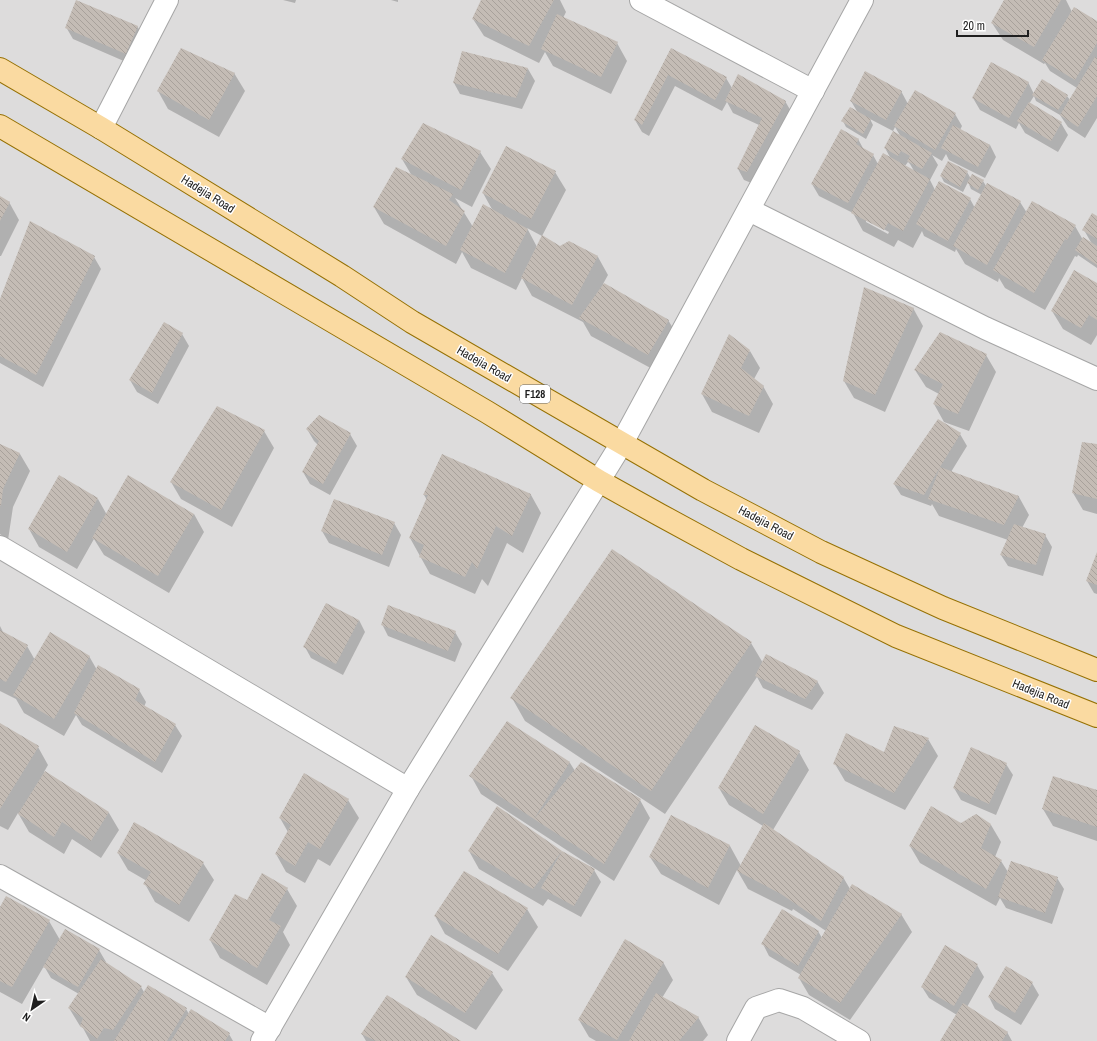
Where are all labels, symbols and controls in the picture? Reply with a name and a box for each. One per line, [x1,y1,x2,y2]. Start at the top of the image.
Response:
scale bar [957,12,1028,38]
text: 20 m [963,18,985,34]
street label: Hadejia Road [178,171,238,217]
street label: Hadejia Road [454,342,514,386]
road number: F128 [520,385,550,403]
street label: Hadejia Road [736,502,796,544]
street label: Hadejia Road [1010,675,1072,713]
north arrow [12,989,52,1029]
text: N [20,1010,33,1025]

